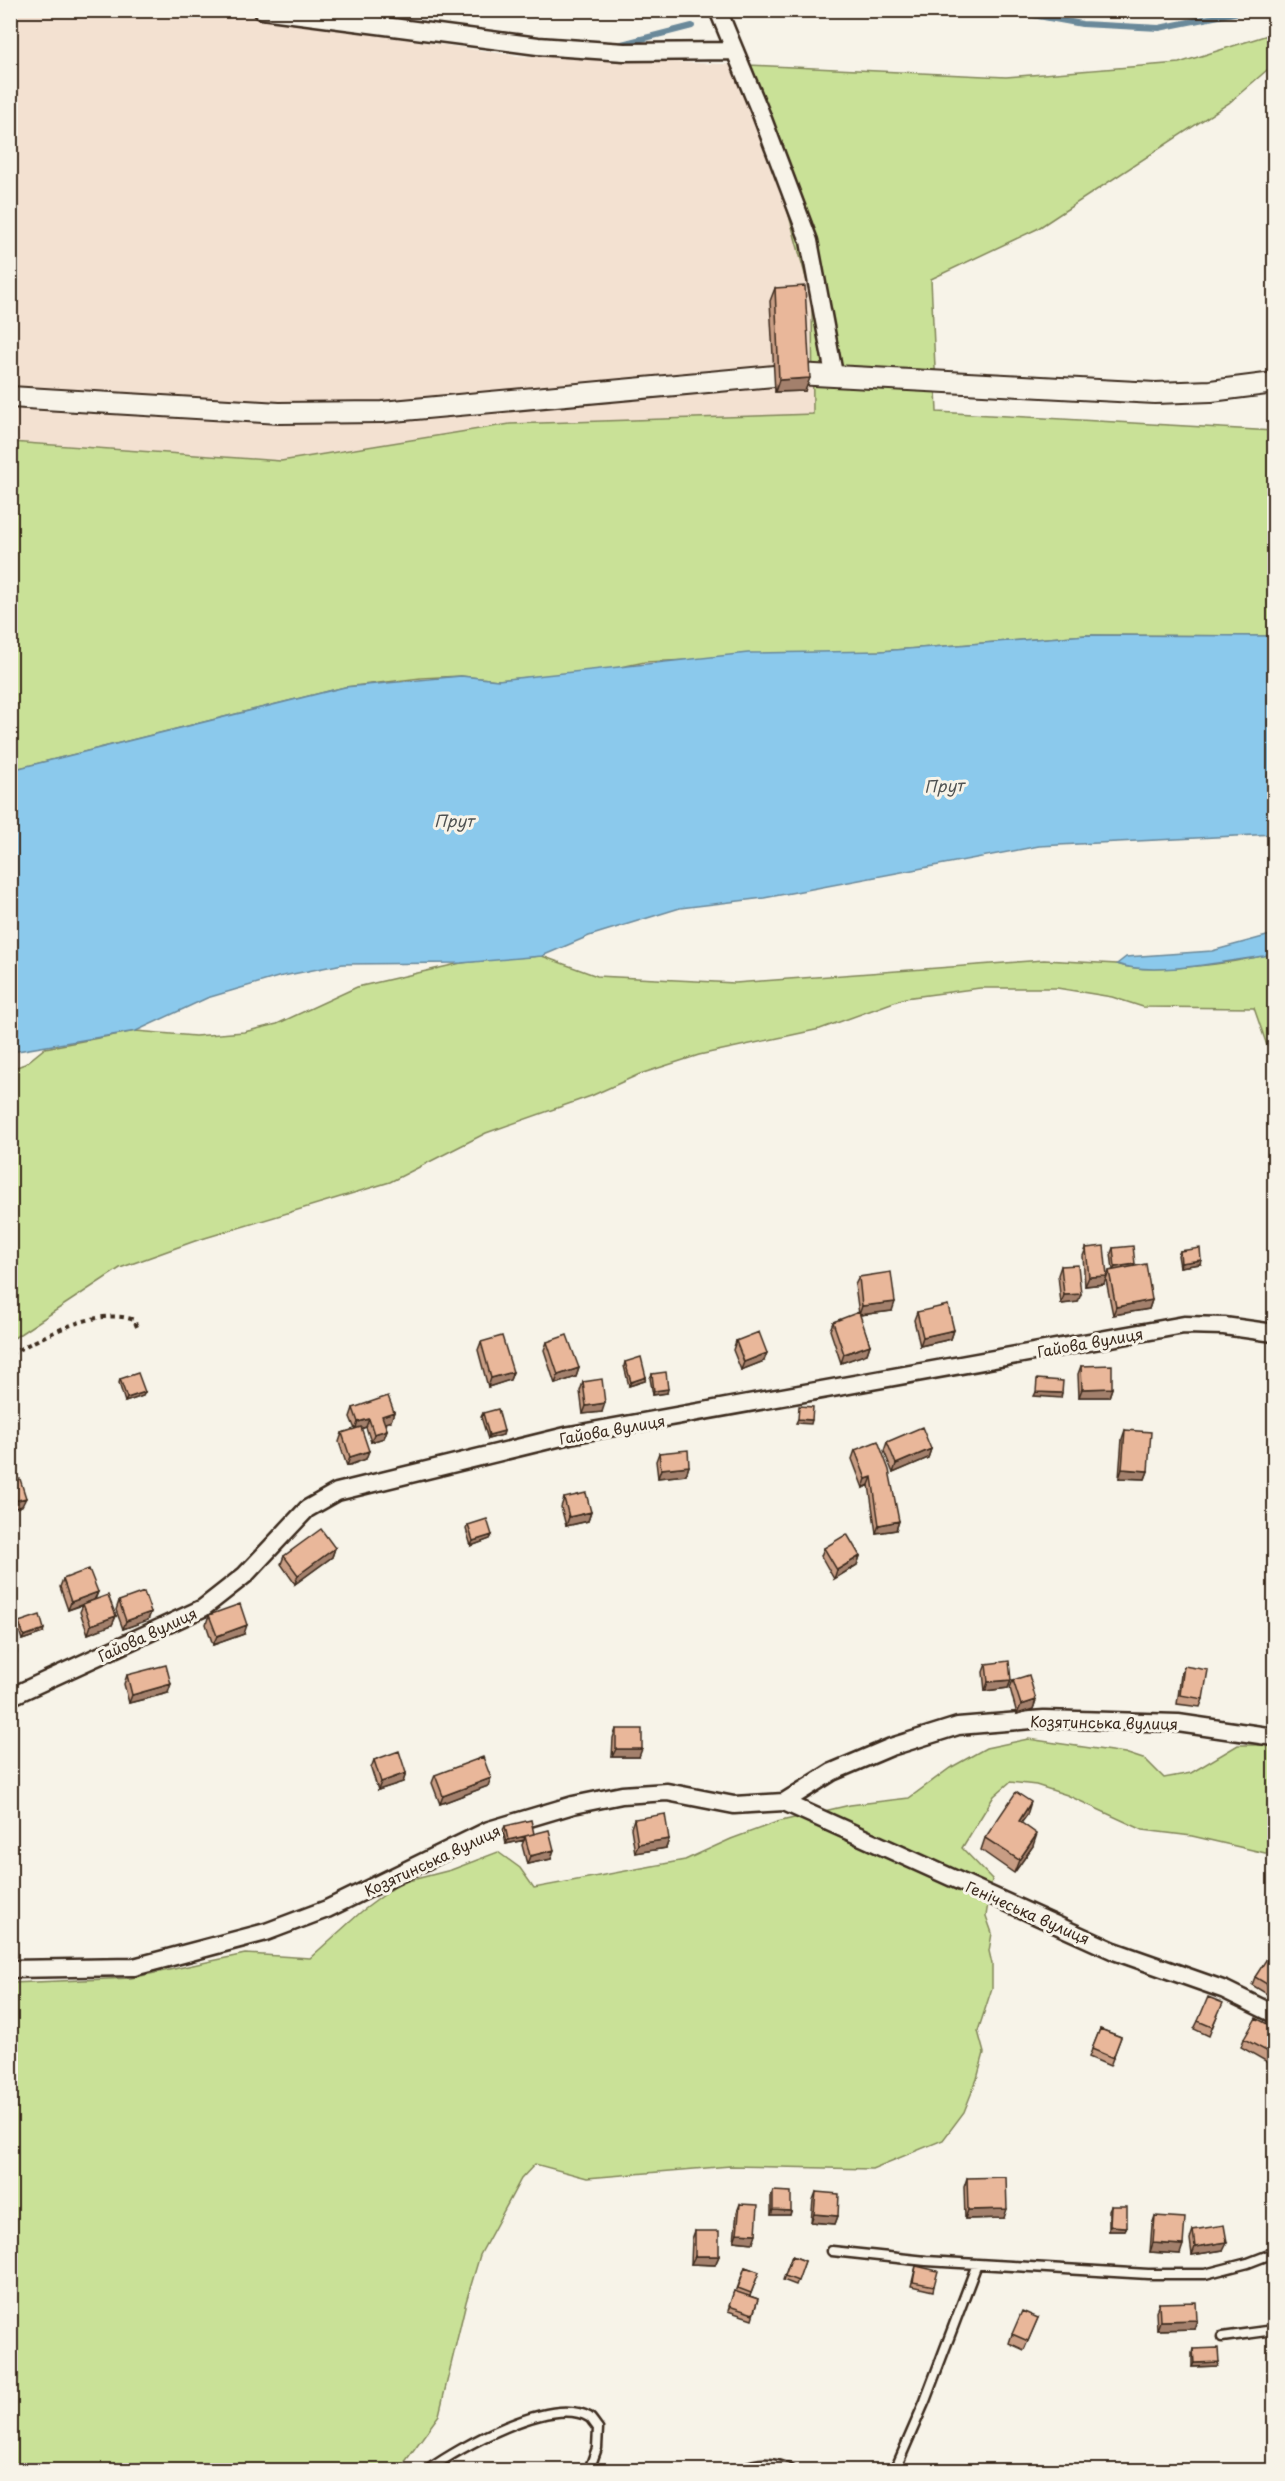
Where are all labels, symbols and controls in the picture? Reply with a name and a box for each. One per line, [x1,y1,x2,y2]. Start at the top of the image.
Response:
water label: Прут [924,772,967,798]
water label: Прут [434,808,476,832]
street label: Гайова вулиця [1035,1321,1145,1363]
street label: Гайова вулиця [557,1408,667,1450]
street label: Гайова вулиця [94,1601,200,1667]
street label: Козятинська вулиця [1030,1709,1178,1735]
street label: Козятинська вулиця [360,1818,504,1902]
street label: Генічеська вулиця [962,1874,1094,1950]

